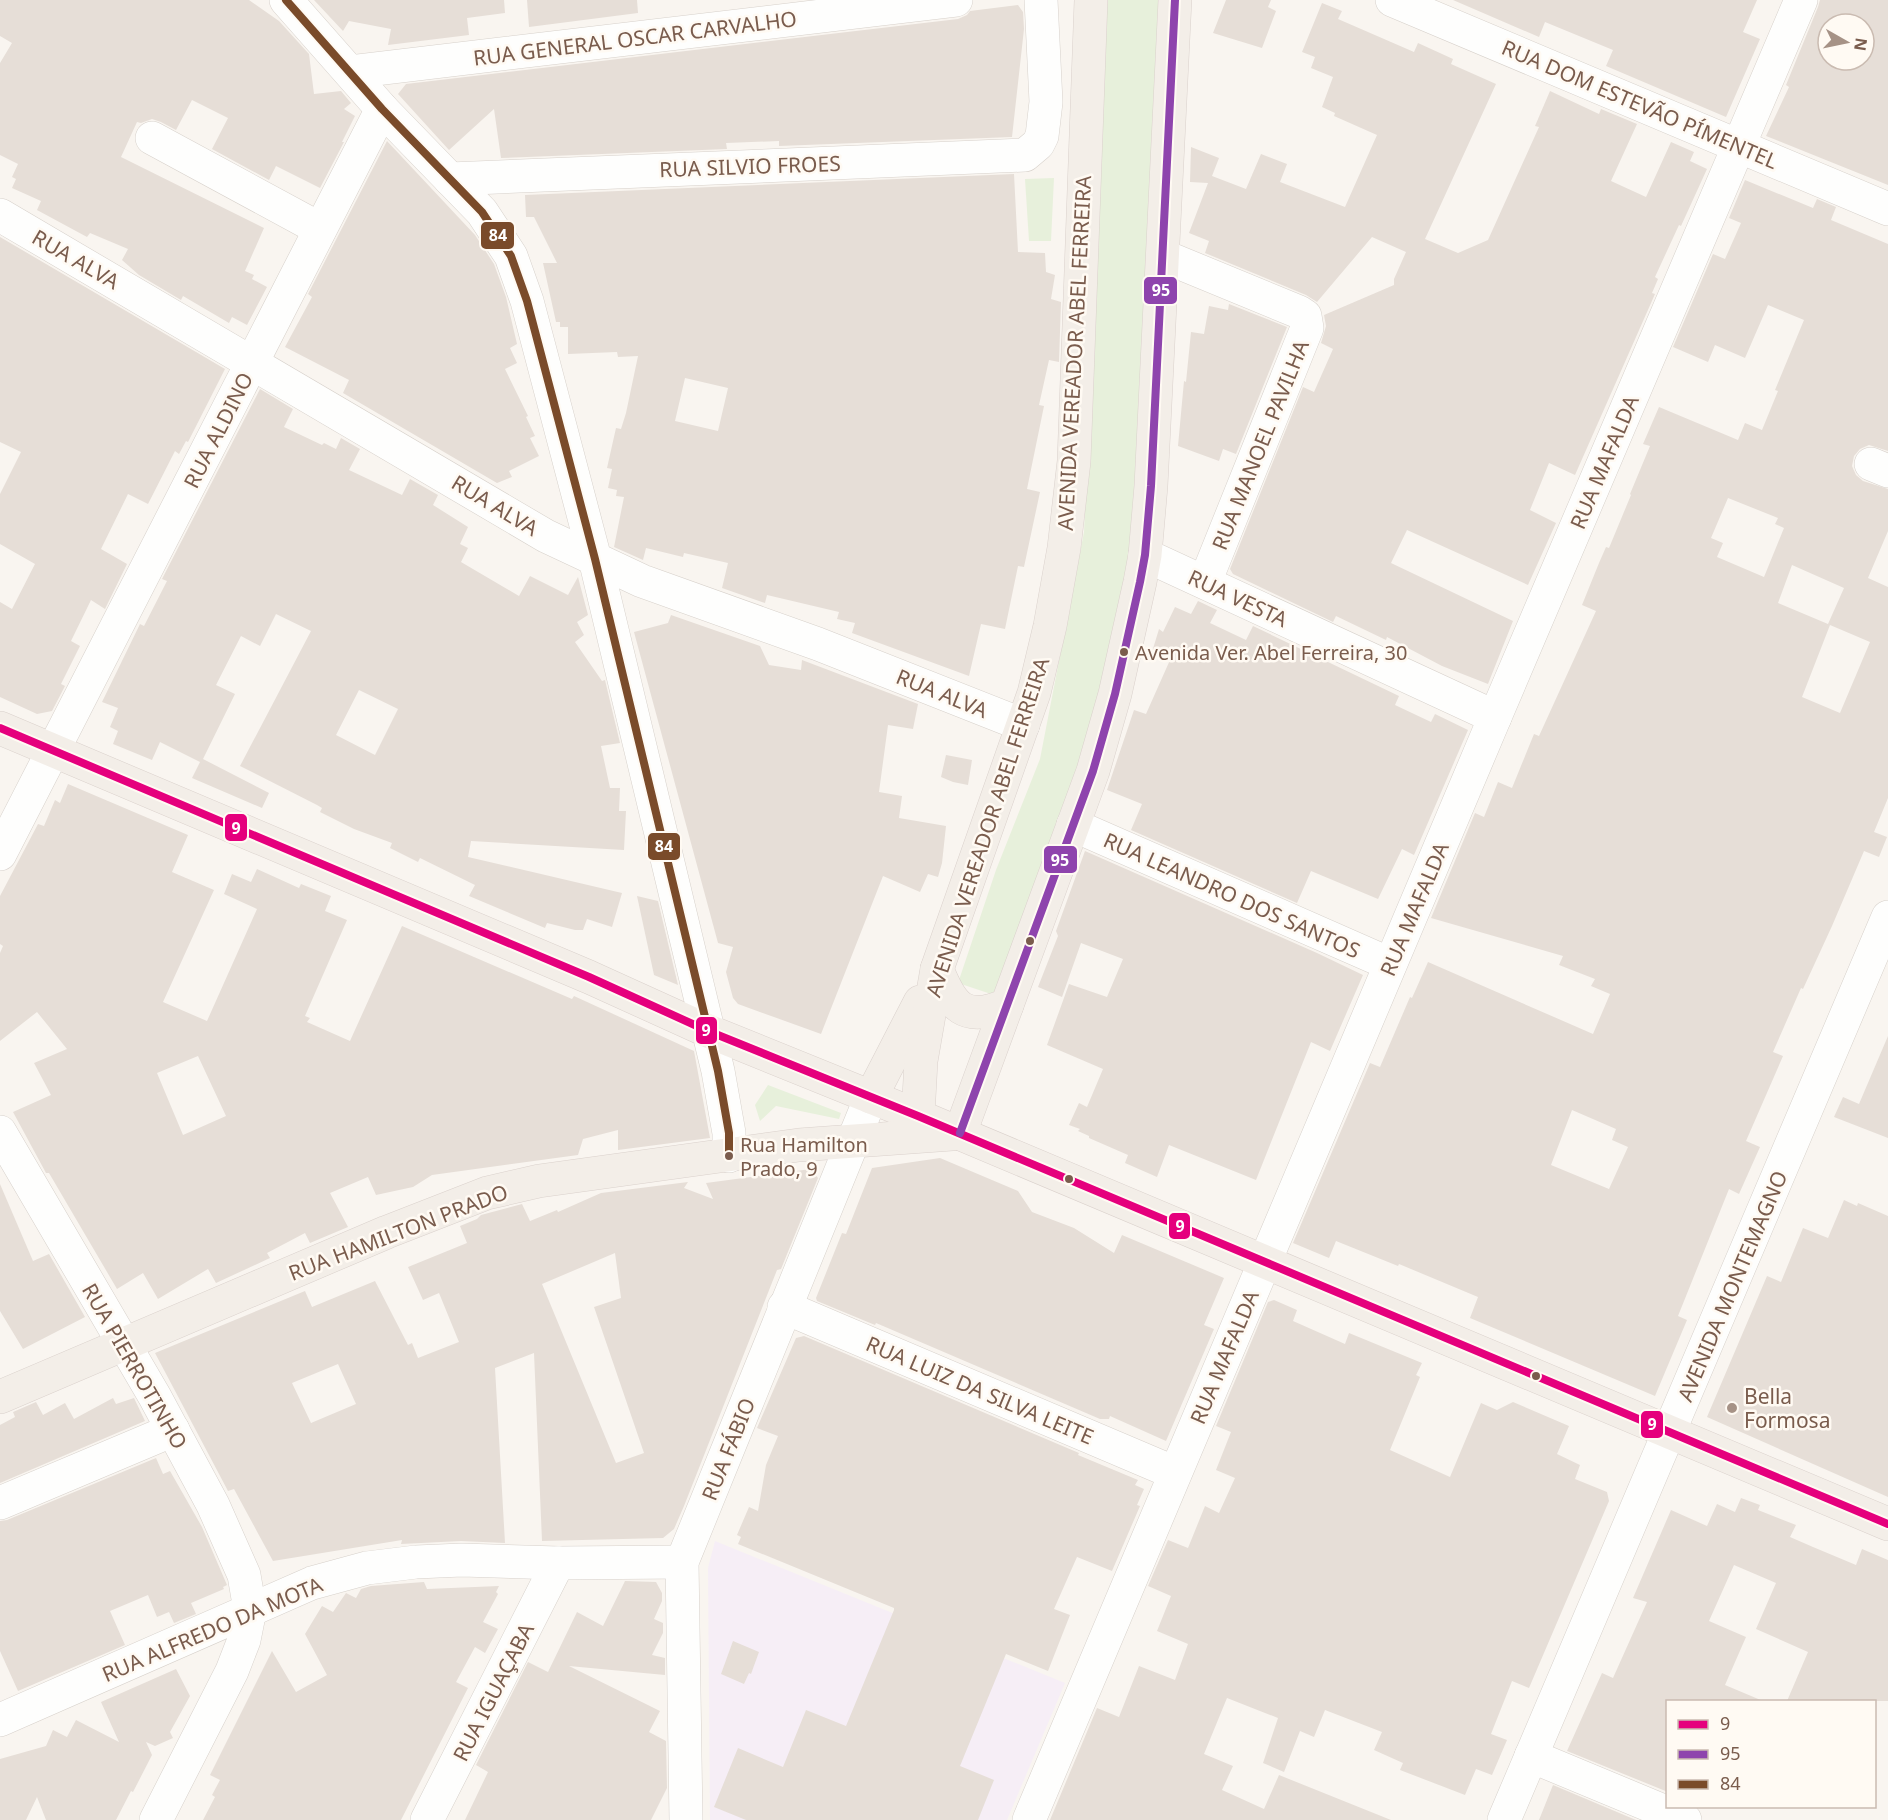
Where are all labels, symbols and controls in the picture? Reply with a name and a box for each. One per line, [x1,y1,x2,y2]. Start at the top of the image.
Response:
street label: RUA GENERAL OSCAR CARVALHO [472,4,798,72]
north arrow [1816,12,1876,72]
street label: RUA DOM ESTEVÃO PÍMENTEL [1498,33,1782,175]
text: N [1849,36,1873,52]
street label: RUA SILVIO FROES [659,149,841,183]
street label: AVENIDA VEREADOR ABEL FERREIRA [1051,174,1097,531]
line badge: 84 [480,221,515,250]
street label: RUA ALVA [27,223,125,295]
text: 84 [489,224,507,246]
line badge: 95 [1143,276,1178,305]
text: 95 [1152,279,1170,301]
street label: RUA MANOEL PAVILHA [1205,335,1315,554]
street label: RUA ALDINO [177,367,259,493]
street label: RUA MAFALDA [1563,390,1645,533]
street label: RUA ALVA [447,468,544,542]
street label: RUA VESTA [1184,563,1293,633]
place label: Avenida Ver. Abel Ferreira, 30 [1135,639,1407,666]
marker: Avenida Ver. Abel Ferreira, 30 [1118,646,1130,658]
street label: AVENIDA VEREADOR ABEL FERREIRA [919,653,1055,1000]
street label: RUA ALVA [892,662,992,724]
line badge: 9 [224,813,248,842]
text: 9 [231,817,241,839]
street label: RUA LEANDRO DOS SANTOS [1099,826,1365,964]
line badge: 84 [647,832,681,861]
text: 84 [655,835,673,857]
street label: RUA MAFALDA [1373,837,1455,980]
line badge: 95 [1043,845,1078,874]
text: 95 [1051,849,1069,871]
unlabelled marker [1024,935,1036,947]
line badge: 9 [695,1016,718,1045]
text: 9 [701,1019,711,1041]
place label: Rua Hamilton Prado, 9 [740,1131,868,1182]
marker: Rua Hamilton Prado, 9 [723,1150,735,1162]
street label: AVENIDA MONTEMAGNO [1671,1166,1793,1406]
unlabelled marker [1063,1173,1075,1185]
street label: RUA HAMILTON PRADO [284,1177,512,1287]
line badge: 9 [1168,1212,1191,1240]
text: 9 [1175,1215,1185,1237]
street label: RUA PIERROTINHO [76,1278,194,1454]
street label: RUA MAFALDA [1183,1285,1265,1428]
street label: RUA LUIZ DA SILVA LEITE [862,1329,1098,1451]
unlabelled marker [1530,1370,1542,1382]
place label: Bella Formosa [1744,1382,1830,1434]
street label: RUA FÁBIO [695,1394,761,1504]
marker: Bella Formosa [1725,1401,1739,1415]
line badge: 9 [1640,1410,1664,1439]
text: 9 [1647,1413,1657,1435]
street label: RUA ALFREDO DA MOTA [98,1570,327,1688]
street label: RUA IGUAÇABA [446,1618,540,1766]
legend [1666,1700,1876,1808]
text: 9 [1720,1711,1730,1735]
text: 95 [1720,1741,1741,1765]
text: 84 [1720,1771,1741,1795]

